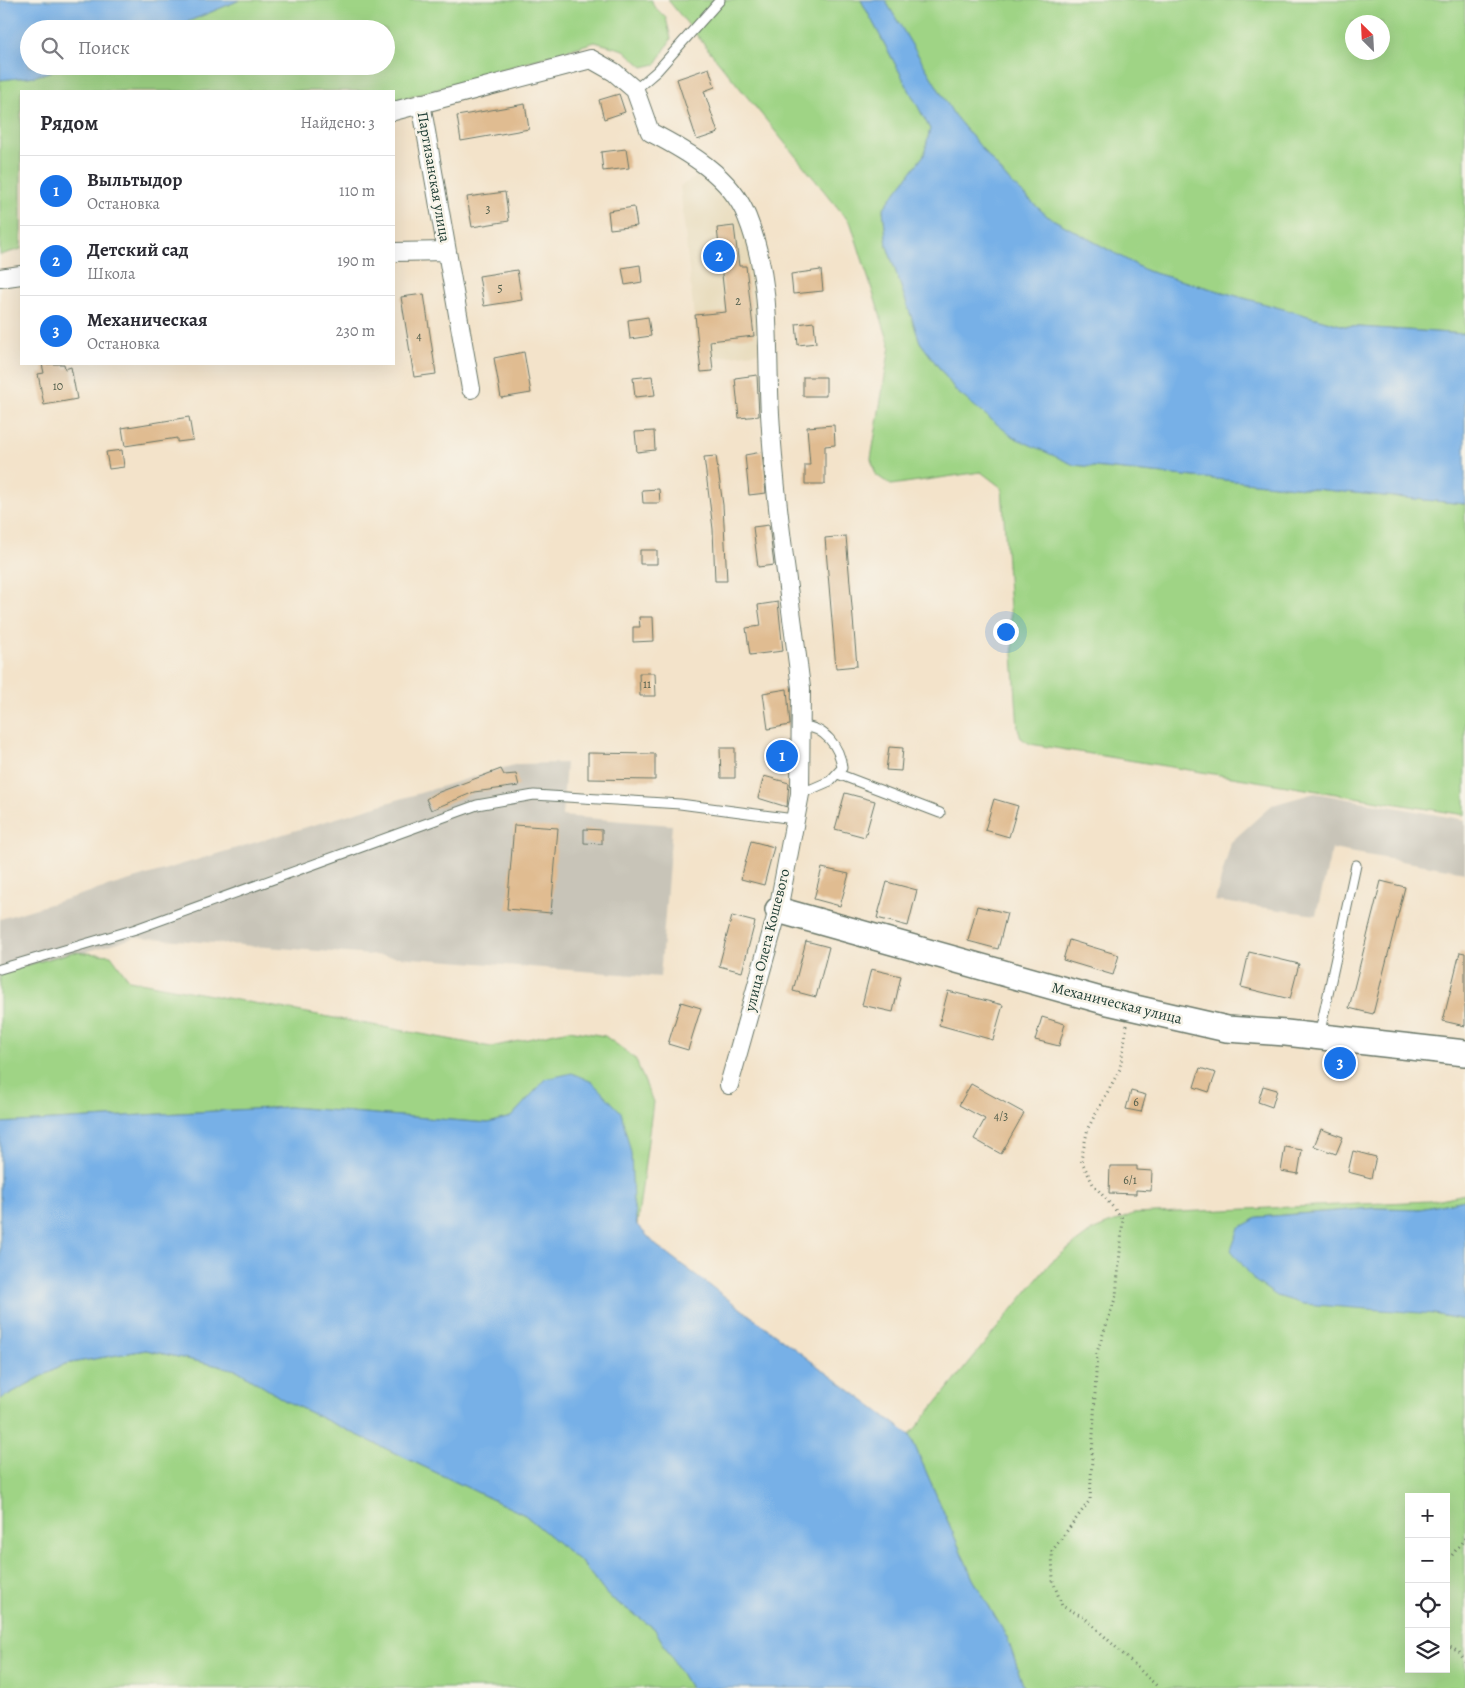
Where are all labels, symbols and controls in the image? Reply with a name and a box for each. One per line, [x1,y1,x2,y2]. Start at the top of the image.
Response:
north arrow [1345,15,1390,60]
search box [20,20,395,75]
icon: search [38,34,66,62]
text: Поиск [78,35,130,61]
text: Рядом [40,109,98,137]
street label: Партизанская улица [413,110,455,244]
text: Найдено: 3 [300,112,375,134]
text: Выльтыдор [87,167,182,193]
text: 1 [53,180,59,202]
text: 110 m [339,180,375,202]
text: Остановка [87,193,160,215]
house number: 3 [486,201,491,217]
text: Детский сад [87,237,189,263]
pin: 2 [703,237,735,275]
text: 2 [52,250,60,272]
text: 190 m [337,250,375,272]
text: Школа [87,263,135,285]
house number: 5 [497,280,503,296]
house number: 2 [735,293,741,309]
text: Механическая [87,307,208,333]
text: 3 [53,320,59,342]
text: 230 m [336,320,375,342]
house number: 4 [416,328,422,344]
text: Остановка [87,333,160,355]
house number: 10 [53,378,63,394]
your location [993,619,1019,645]
house number: 11 [643,676,651,692]
pin: 1 [766,737,798,775]
street label: улица Олега Кошевого [739,867,794,1014]
street label: Механическая улица [1050,977,1184,1029]
pin: 3 [1324,1044,1356,1082]
house number: 6 [1133,1094,1139,1110]
house number: 4/3 [994,1108,1008,1124]
house number: 6/1 [1123,1172,1137,1188]
map controls [1405,1493,1450,1673]
button: + [1405,1493,1450,1538]
button: − [1405,1538,1450,1583]
button: locate [1405,1583,1450,1628]
button: layers [1405,1628,1450,1673]

